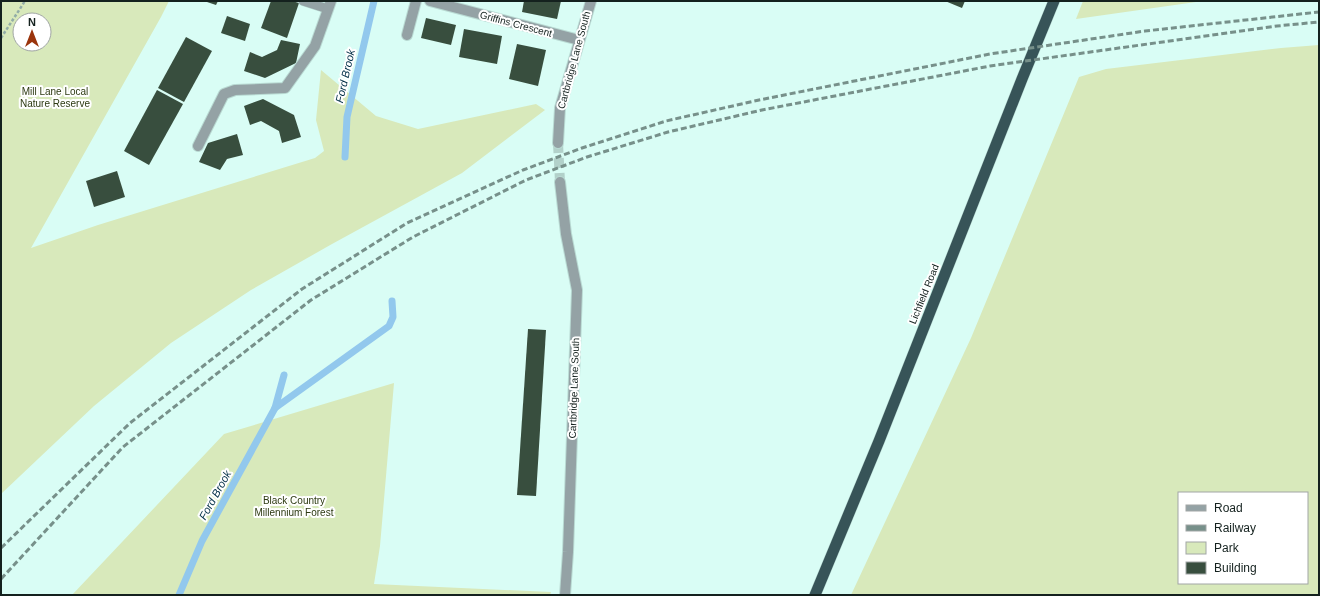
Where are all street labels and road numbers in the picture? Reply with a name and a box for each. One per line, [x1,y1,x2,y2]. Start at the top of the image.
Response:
street label: Griffins Crescent [479,9,554,39]
street label: Cartbridge Lane South [556,10,592,110]
street label: Lichfield Road [907,263,941,325]
street label: Cartbridge Lane South [567,338,581,438]

